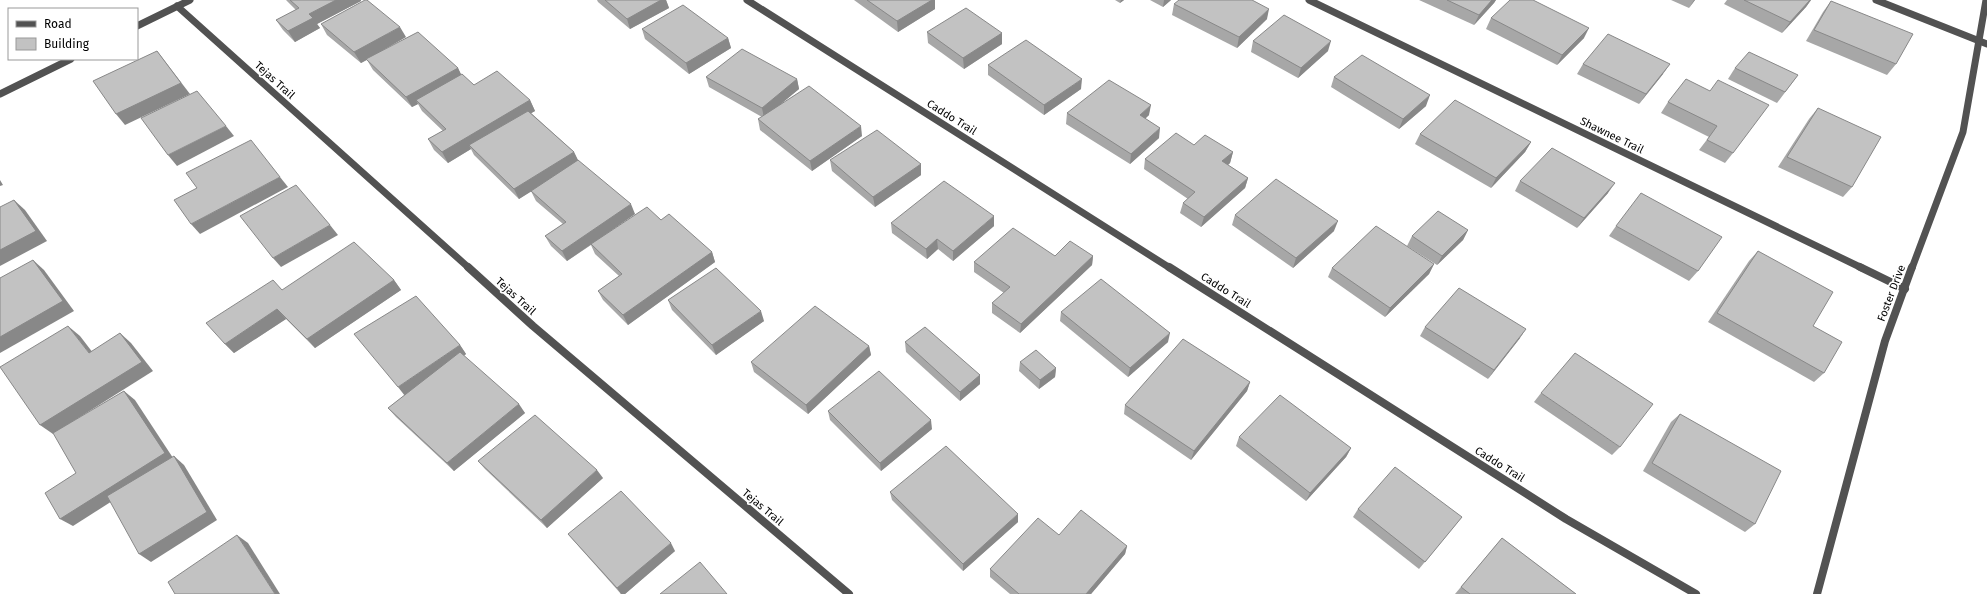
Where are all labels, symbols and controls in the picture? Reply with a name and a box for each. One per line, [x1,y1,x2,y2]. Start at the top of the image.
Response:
legend [8,8,138,60]
text: Road [44,17,72,31]
text: Building [44,37,90,51]
street label: Tejas Trail [252,59,297,102]
street label: Caddo Trail [925,97,979,138]
street label: Shawnee Trail [1578,114,1646,156]
street label: Foster Drive [1875,263,1908,323]
street label: Caddo Trail [1199,270,1253,311]
street label: Tejas Trail [493,275,538,318]
street label: Caddo Trail [1473,444,1527,485]
street label: Tejas Trail [739,486,786,528]

